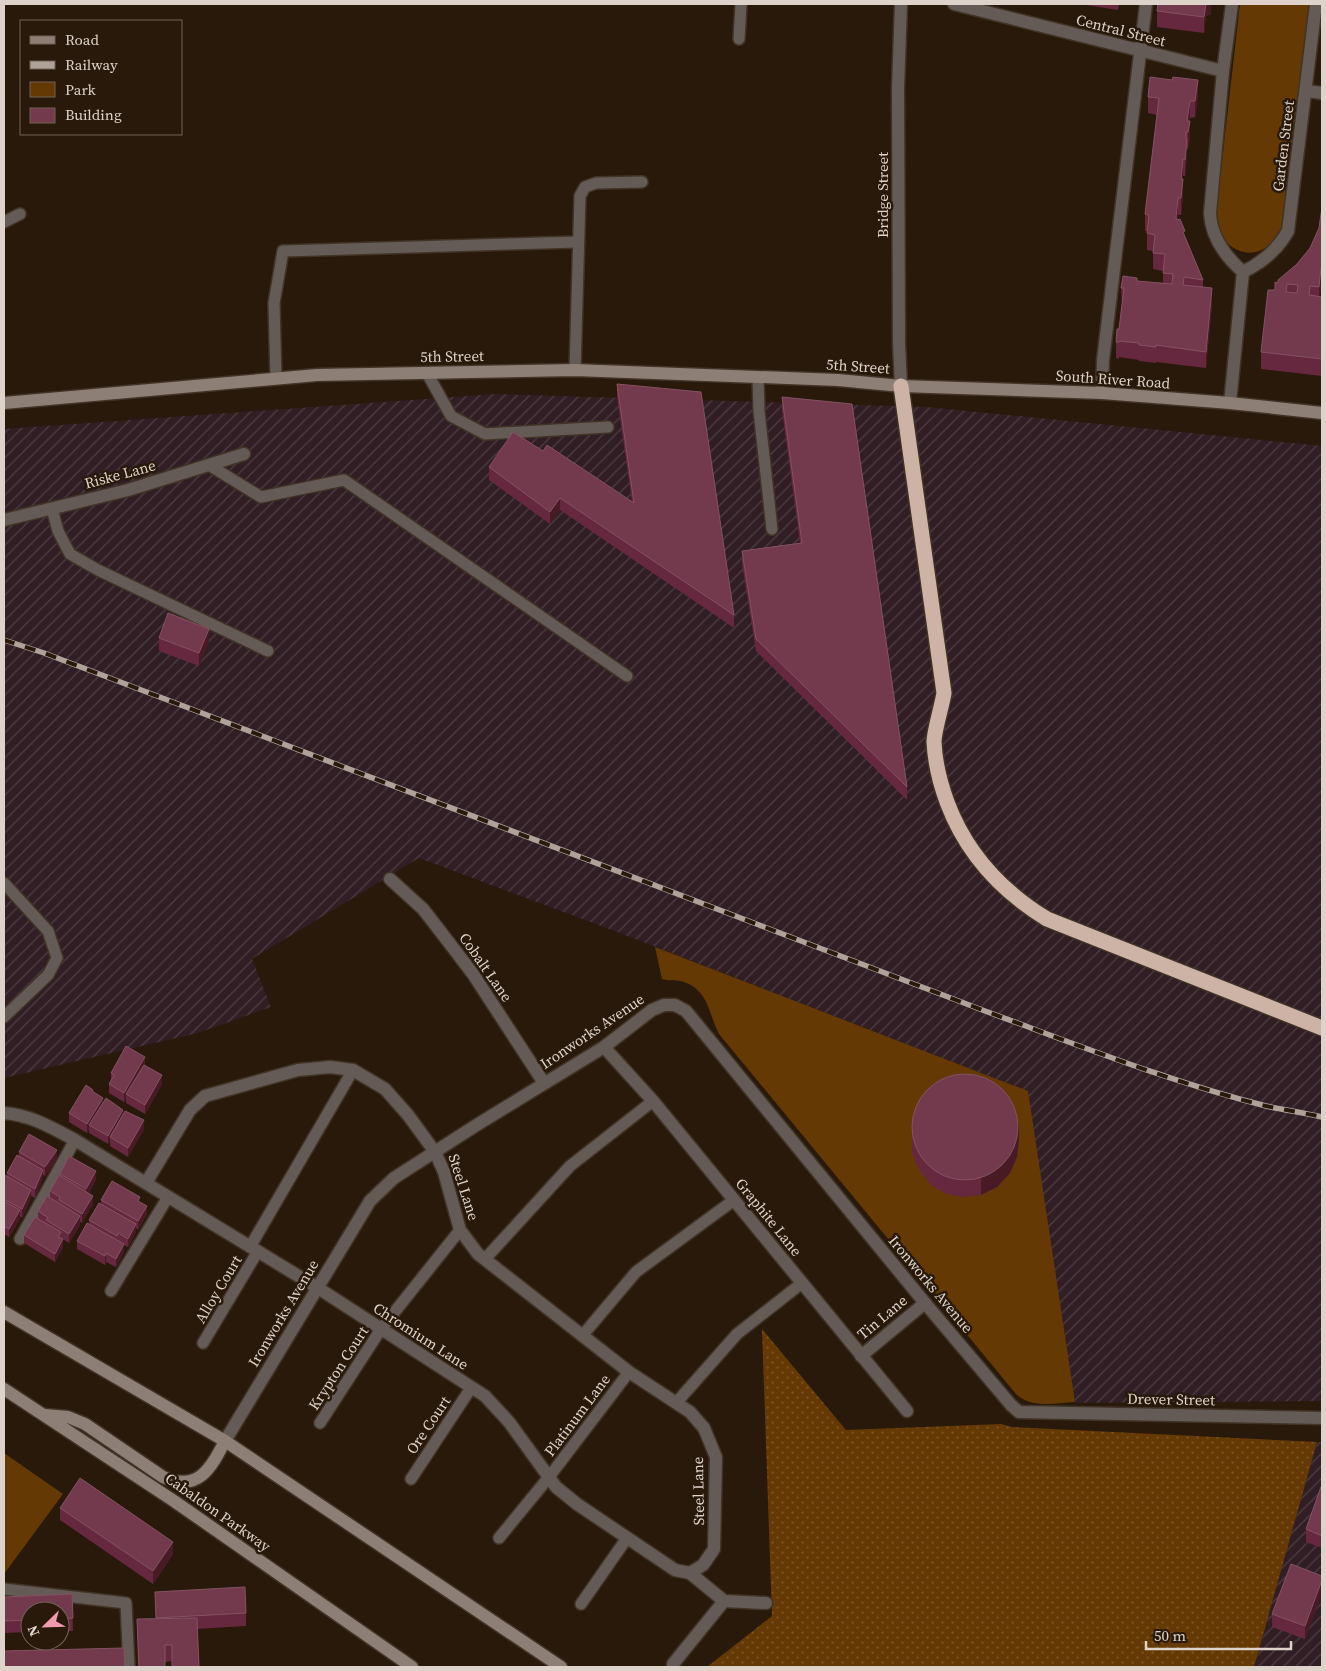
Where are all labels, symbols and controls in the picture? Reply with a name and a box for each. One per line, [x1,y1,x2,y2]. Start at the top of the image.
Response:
street label: Central Street [1074,9,1168,51]
legend [20,20,182,135]
text: Road [65,29,99,50]
text: Railway [65,54,118,75]
text: Park [65,79,97,100]
street label: Garden Street [1267,99,1299,193]
text: Building [65,104,122,125]
street label: Bridge Street [872,152,893,238]
street label: 5th Street [420,345,484,367]
street label: 5th Street [826,353,891,379]
street label: South River Road [1055,365,1171,394]
street label: Riske Lane [82,454,158,494]
street label: Cobalt Lane [454,928,518,1006]
street label: Ironworks Avenue [536,988,649,1074]
street label: Steel Lane [443,1151,485,1223]
street label: Graphite Lane [731,1173,807,1261]
street label: Ironworks Avenue [884,1231,978,1338]
street label: Alloy Court [189,1251,247,1327]
street label: Ironworks Avenue [243,1255,323,1370]
street label: Tin Lane [853,1290,912,1344]
street label: Chromium Lane [369,1297,473,1375]
street label: Krypton Court [303,1322,373,1414]
street label: Platinum Lane [539,1369,615,1461]
street label: Drever Street [1127,1388,1215,1410]
street label: Ore Court [401,1392,455,1458]
street label: Steel Lane [687,1456,709,1526]
street label: Cabaldon Parkway [161,1468,275,1556]
north arrow [20,1601,70,1651]
scale bar [1146,1618,1291,1650]
text: N [22,1622,44,1640]
text: 50 m [1154,1625,1186,1646]

